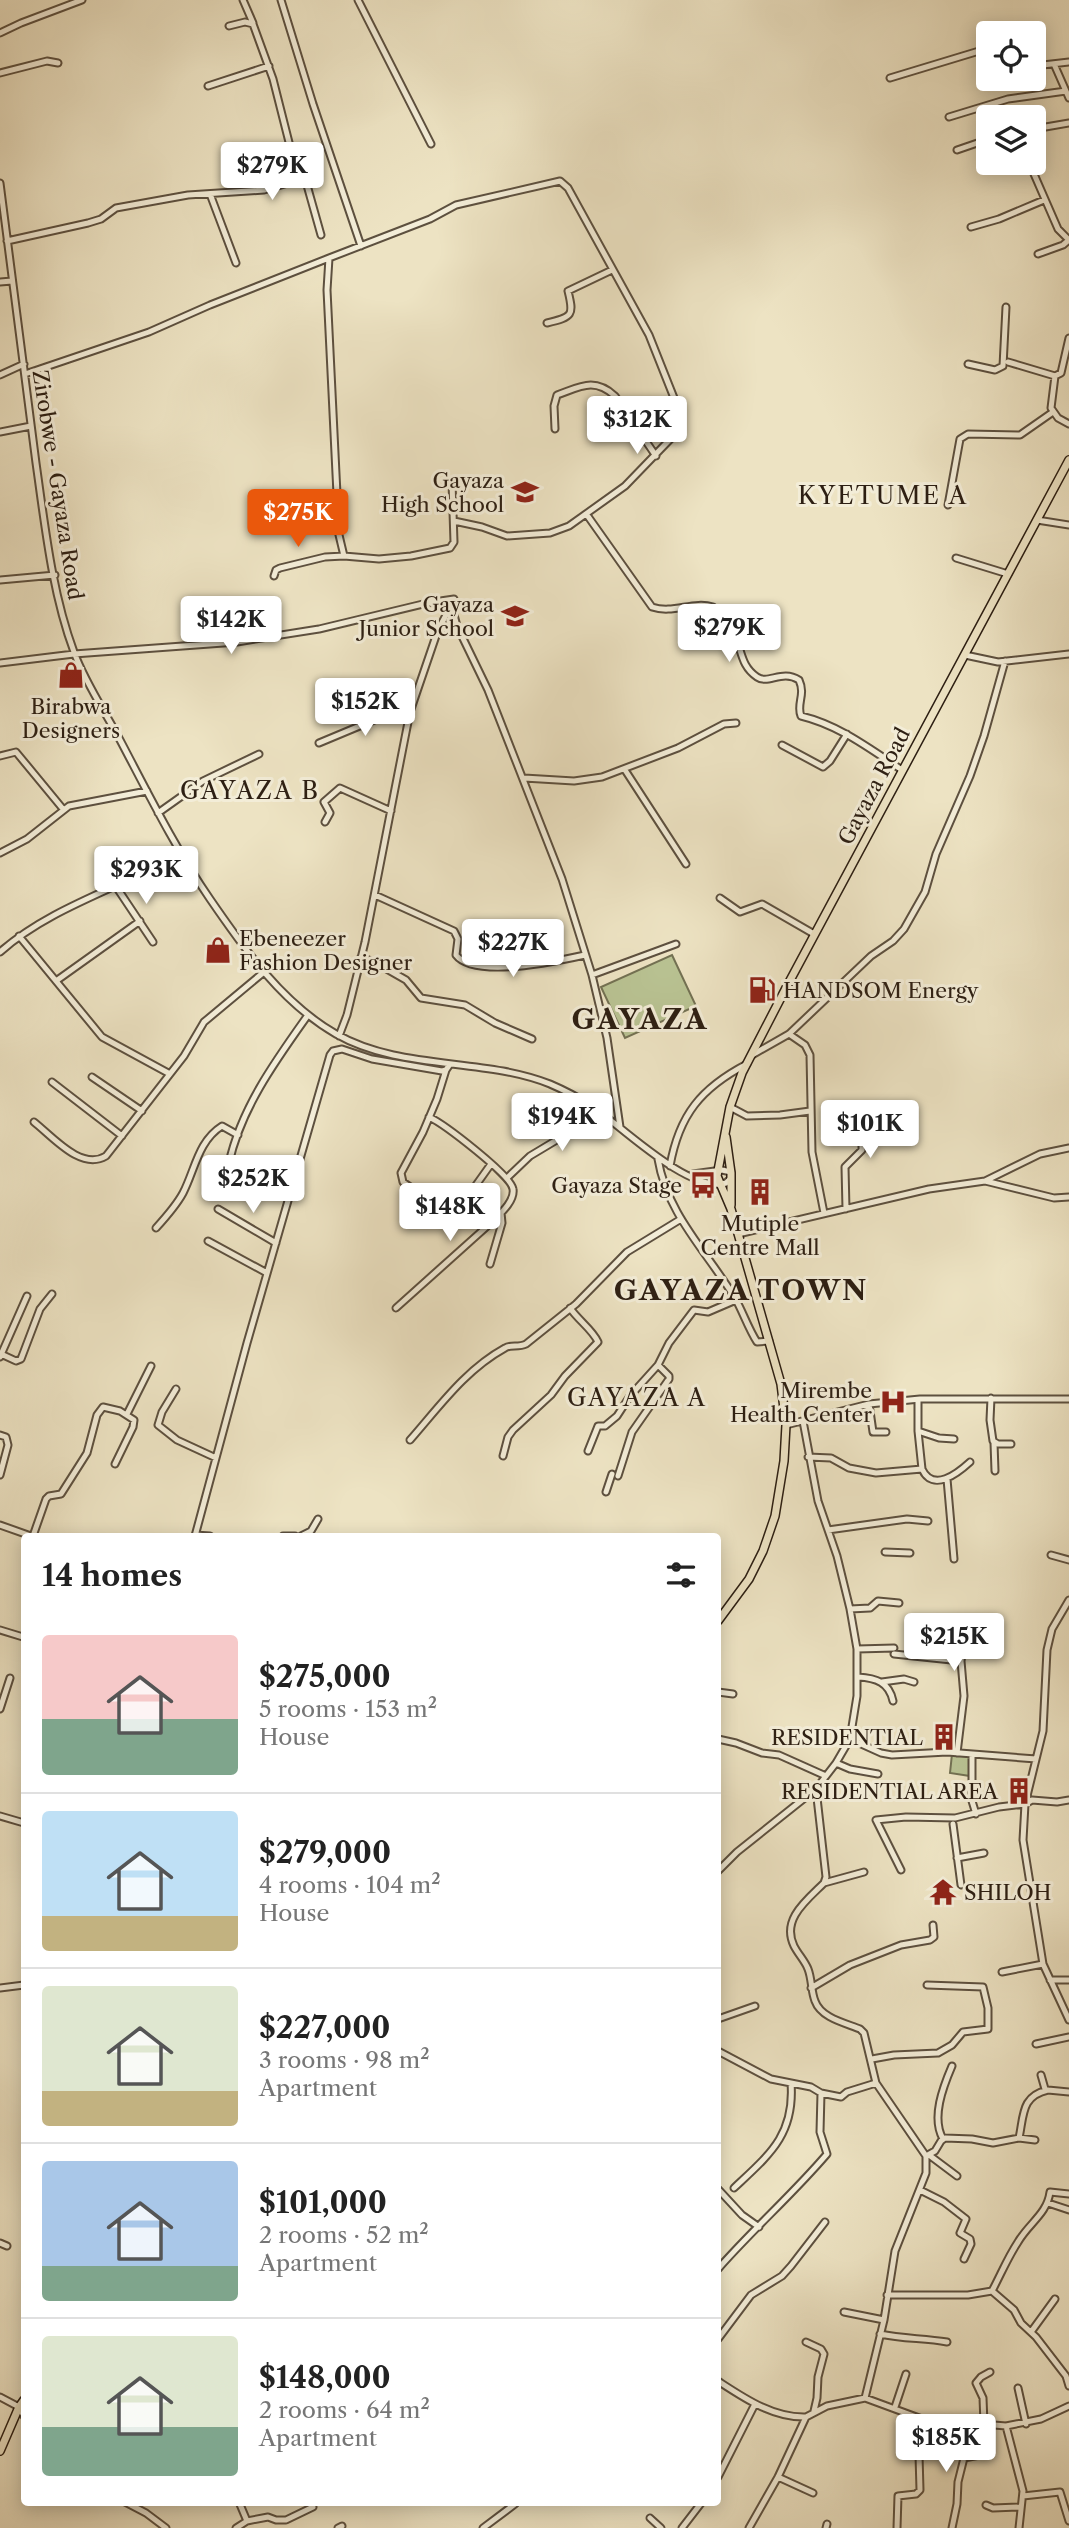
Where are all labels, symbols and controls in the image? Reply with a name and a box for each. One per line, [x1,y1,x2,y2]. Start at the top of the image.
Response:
map controls [976,21,1046,175]
button: locate [976,21,1046,91]
button: layers [976,105,1046,175]
pin: $279K [223,142,321,202]
text: $279K [237,151,307,179]
street label: Zirobwe - Gayaza Road [27,368,89,602]
pin: $312K [588,396,686,456]
text: $312K [603,405,671,433]
place label: Gayaza High School [381,468,505,517]
school or university icon: Gayaza High School [510,477,540,507]
district label: KYETUME A [798,481,968,510]
pin: $275K [249,490,347,549]
text: $275K [263,498,333,526]
place label: Gayaza Junior School [356,592,495,641]
pin: $142K [182,596,280,656]
school or university icon: Gayaza Junior School [500,601,530,631]
pin: $279K [680,604,778,664]
text: $142K [197,605,265,633]
text: $279K [694,613,764,641]
shop icon: Birabwa Designers [56,660,86,690]
pin: $152K [316,678,414,738]
text: $152K [331,687,399,715]
place label: Birabwa Designers [22,694,120,743]
street label: Gayaza Road [833,723,915,849]
district label: GAYAZA B [180,776,320,805]
pin: $293K [97,846,195,906]
text: $293K [110,855,182,883]
pin: $227K [464,920,562,979]
place label: Ebeneezer Fashion Designer [239,926,413,975]
text: $227K [478,928,548,956]
shop icon: Ebeneezer Fashion Designer [203,935,233,965]
fuel station icon: HANDSOM Energy [747,975,777,1005]
place label: HANDSOM Energy [783,978,979,1003]
district label: GAYAZA [572,1002,708,1036]
pin: $194K [513,1094,611,1153]
pin: $101K [821,1100,919,1160]
text: $194K [528,1102,596,1130]
text: $101K [837,1109,903,1137]
pin: $252K [204,1156,302,1215]
text: $252K [217,1164,289,1192]
bus stop icon: Gayaza Stage [688,1170,718,1200]
place label: Gayaza Stage [551,1173,682,1198]
building icon: Mutiple Centre Mall [745,1177,775,1207]
pin: $148K [401,1184,499,1243]
text: $148K [415,1192,485,1220]
place label: Mutiple Centre Mall [700,1211,820,1260]
district label: GAYAZA TOWN [614,1273,868,1307]
place label: Mirembe Health Center [730,1378,872,1427]
district label: GAYAZA A [567,1383,707,1412]
hospital icon: Mirembe Health Center [878,1387,908,1417]
icon: filters [662,1556,700,1594]
text: 14 homes [42,1557,182,1594]
pin: $215K [905,1614,1003,1673]
text: $215K [920,1622,988,1650]
text: $275,000 [259,1658,391,1695]
icon: home [98,1663,182,1747]
text: 5 rooms · 153 m² [259,1695,437,1723]
building icon: RESIDENTIAL [929,1722,959,1752]
text: House [259,1723,329,1751]
place label: RESIDENTIAL [771,1725,923,1750]
building icon: RESIDENTIAL AREA [1004,1776,1034,1806]
place label: RESIDENTIAL AREA [781,1779,998,1804]
text: $279,000 [259,1834,391,1871]
icon: home [98,1839,182,1923]
text: 4 rooms · 104 m² [259,1871,441,1899]
temple icon: SHILOH [928,1877,958,1907]
place label: SHILOH [964,1880,1051,1905]
text: House [259,1899,329,1927]
text: $227,000 [259,2009,390,2046]
icon: home [98,2014,182,2098]
text: 3 rooms · 98 m² [259,2046,430,2074]
text: Apartment [259,2074,377,2102]
text: $101,000 [259,2184,387,2221]
icon: home [98,2189,182,2273]
text: 2 rooms · 52 m² [259,2221,429,2249]
text: Apartment [259,2249,377,2277]
text: $148,000 [259,2359,391,2396]
icon: home [98,2364,182,2448]
text: 2 rooms · 64 m² [259,2396,430,2424]
pin: $185K [897,2414,995,2474]
text: $185K [912,2423,980,2451]
text: Apartment [259,2424,377,2452]

